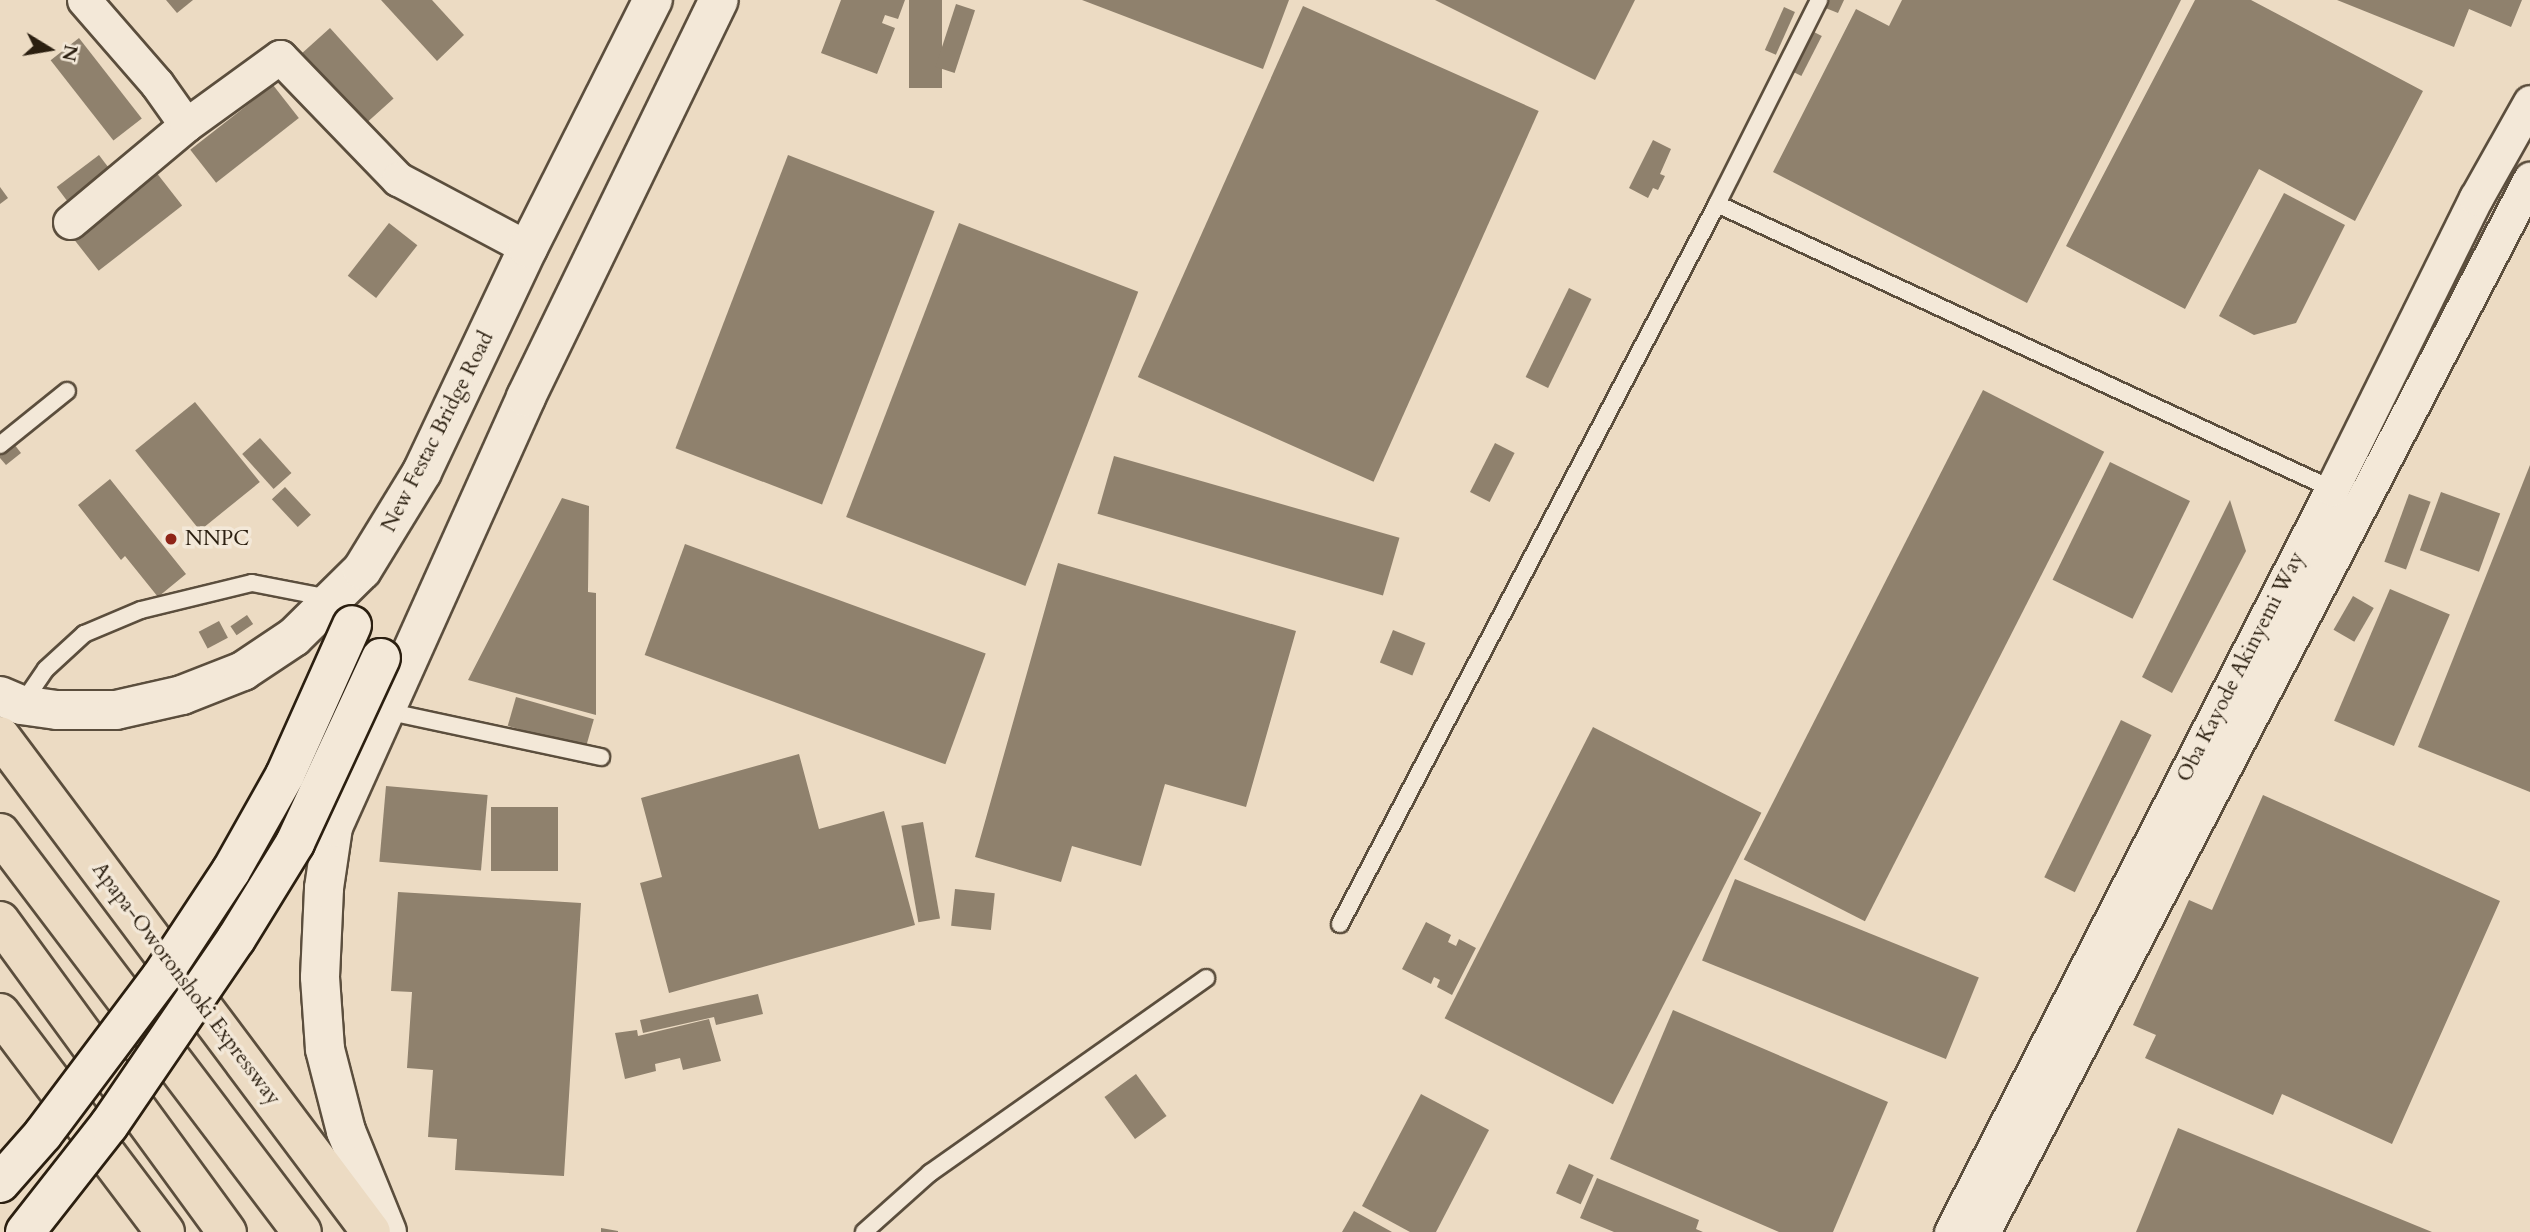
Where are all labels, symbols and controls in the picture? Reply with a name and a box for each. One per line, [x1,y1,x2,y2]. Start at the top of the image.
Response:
north arrow [14,14,84,84]
text: N [55,42,84,64]
street label: New Festac Bridge Road [376,328,500,536]
place label: NNPC [185,526,249,552]
marker: NNPC [163,531,179,547]
street label: Oba Kayode Akinyemi Way [2172,548,2310,786]
street label: Apapa-Oworonshoki Expressway [86,858,286,1110]

